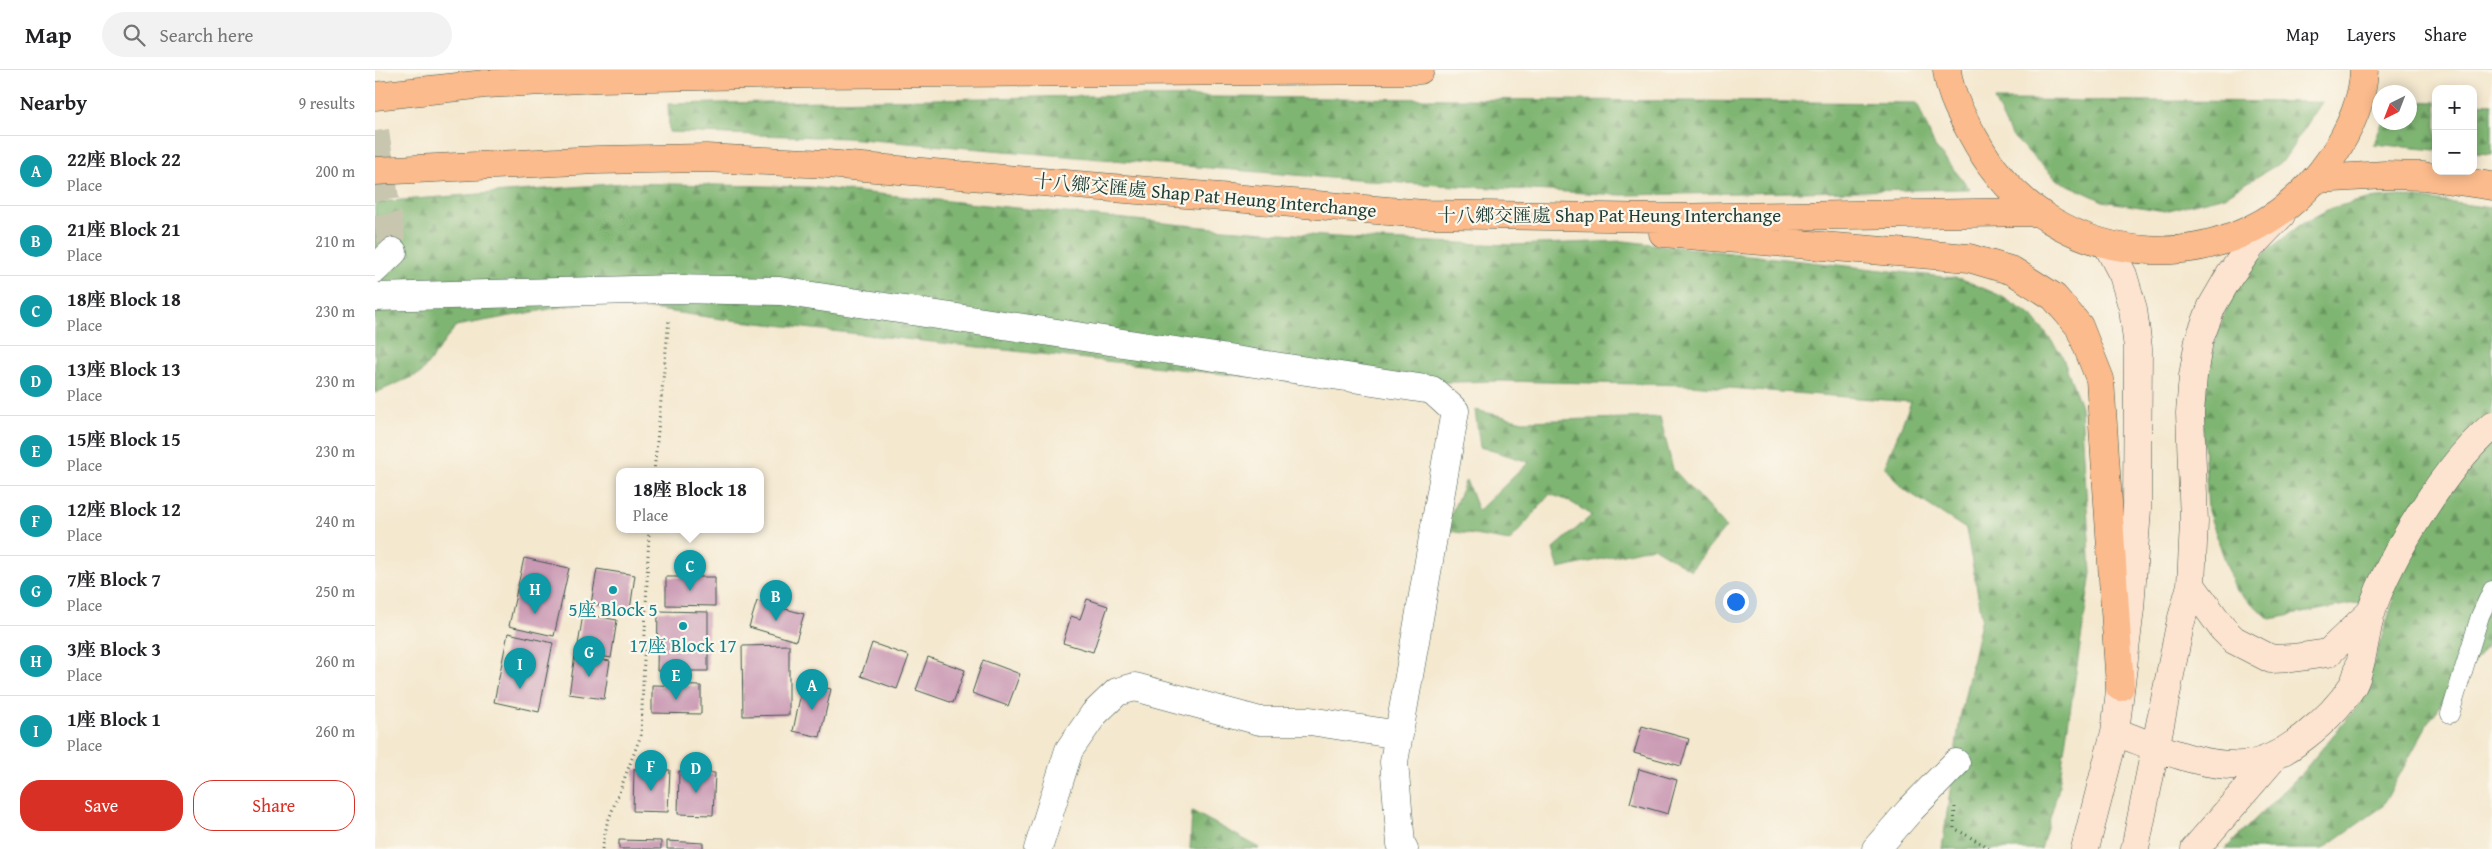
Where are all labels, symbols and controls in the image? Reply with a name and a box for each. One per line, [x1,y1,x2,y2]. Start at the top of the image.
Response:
search box [102,12,452,57]
text: Map [25,17,72,52]
icon: search [120,21,148,49]
text: Search here [160,21,253,49]
text: Map [2286,21,2319,48]
text: Layers [2347,21,2396,48]
text: Share [2424,21,2467,48]
north arrow [2372,85,2417,130]
map controls [2432,85,2477,175]
button: + [2432,85,2477,130]
text: Nearby [20,87,87,118]
text: 9 results [298,91,355,115]
button: − [2432,130,2477,175]
text: 22座 Block 22 [67,145,181,173]
text: A [31,159,41,183]
text: 200 m [315,159,355,183]
street label: 十八鄉交匯處 Shap Pat Heung Interchange [1032,166,1378,224]
text: Place [67,173,102,197]
street label: 十八鄉交匯處 Shap Pat Heung Interchange [1437,201,1781,229]
text: 21座 Block 21 [67,215,181,243]
text: B [31,229,41,253]
text: 210 m [315,229,355,253]
text: Place [67,243,102,267]
text: 18座 Block 18 [67,285,181,313]
text: C [31,299,41,323]
text: 230 m [315,299,355,323]
text: Place [67,313,102,337]
text: 13座 Block 13 [67,355,181,383]
text: D [31,369,41,393]
text: 230 m [315,369,355,393]
text: Place [67,383,102,407]
text: 15座 Block 15 [67,425,181,453]
text: E [32,439,40,463]
text: 230 m [315,439,355,463]
text: Place [67,453,102,477]
popup [616,468,764,533]
text: 18座 Block 18 [633,475,747,503]
text: 12座 Block 12 [67,495,181,523]
text: Place [633,503,668,527]
text: F [32,509,40,533]
text: 240 m [315,509,355,533]
text: Place [67,523,102,547]
pin: C [674,550,706,591]
text: 7座 Block 7 [67,565,161,593]
pin: H [519,573,551,614]
text: G [31,579,41,603]
text: 250 m [315,579,355,603]
pin: B [760,580,792,621]
marker: 5座 Block 5 [607,584,619,596]
your location [1723,589,1749,615]
text: Place [67,593,102,617]
place label: 5座 Block 5 [568,595,658,623]
marker: 17座 Block 17 [677,620,689,632]
place label: 17座 Block 17 [629,631,737,659]
text: 3座 Block 3 [67,635,161,663]
pin: G [573,636,605,677]
pin: I [504,648,536,689]
text: H [30,649,42,673]
text: 260 m [315,649,355,673]
pin: E [660,659,692,700]
text: Place [67,663,102,687]
pin: A [796,669,828,710]
text: 1座 Block 1 [67,705,161,733]
text: I [33,719,39,743]
text: 260 m [315,719,355,743]
text: Place [67,733,102,757]
pin: F [635,750,667,791]
pin: D [680,752,712,793]
button: Save [20,780,183,831]
button: Share [193,780,355,831]

